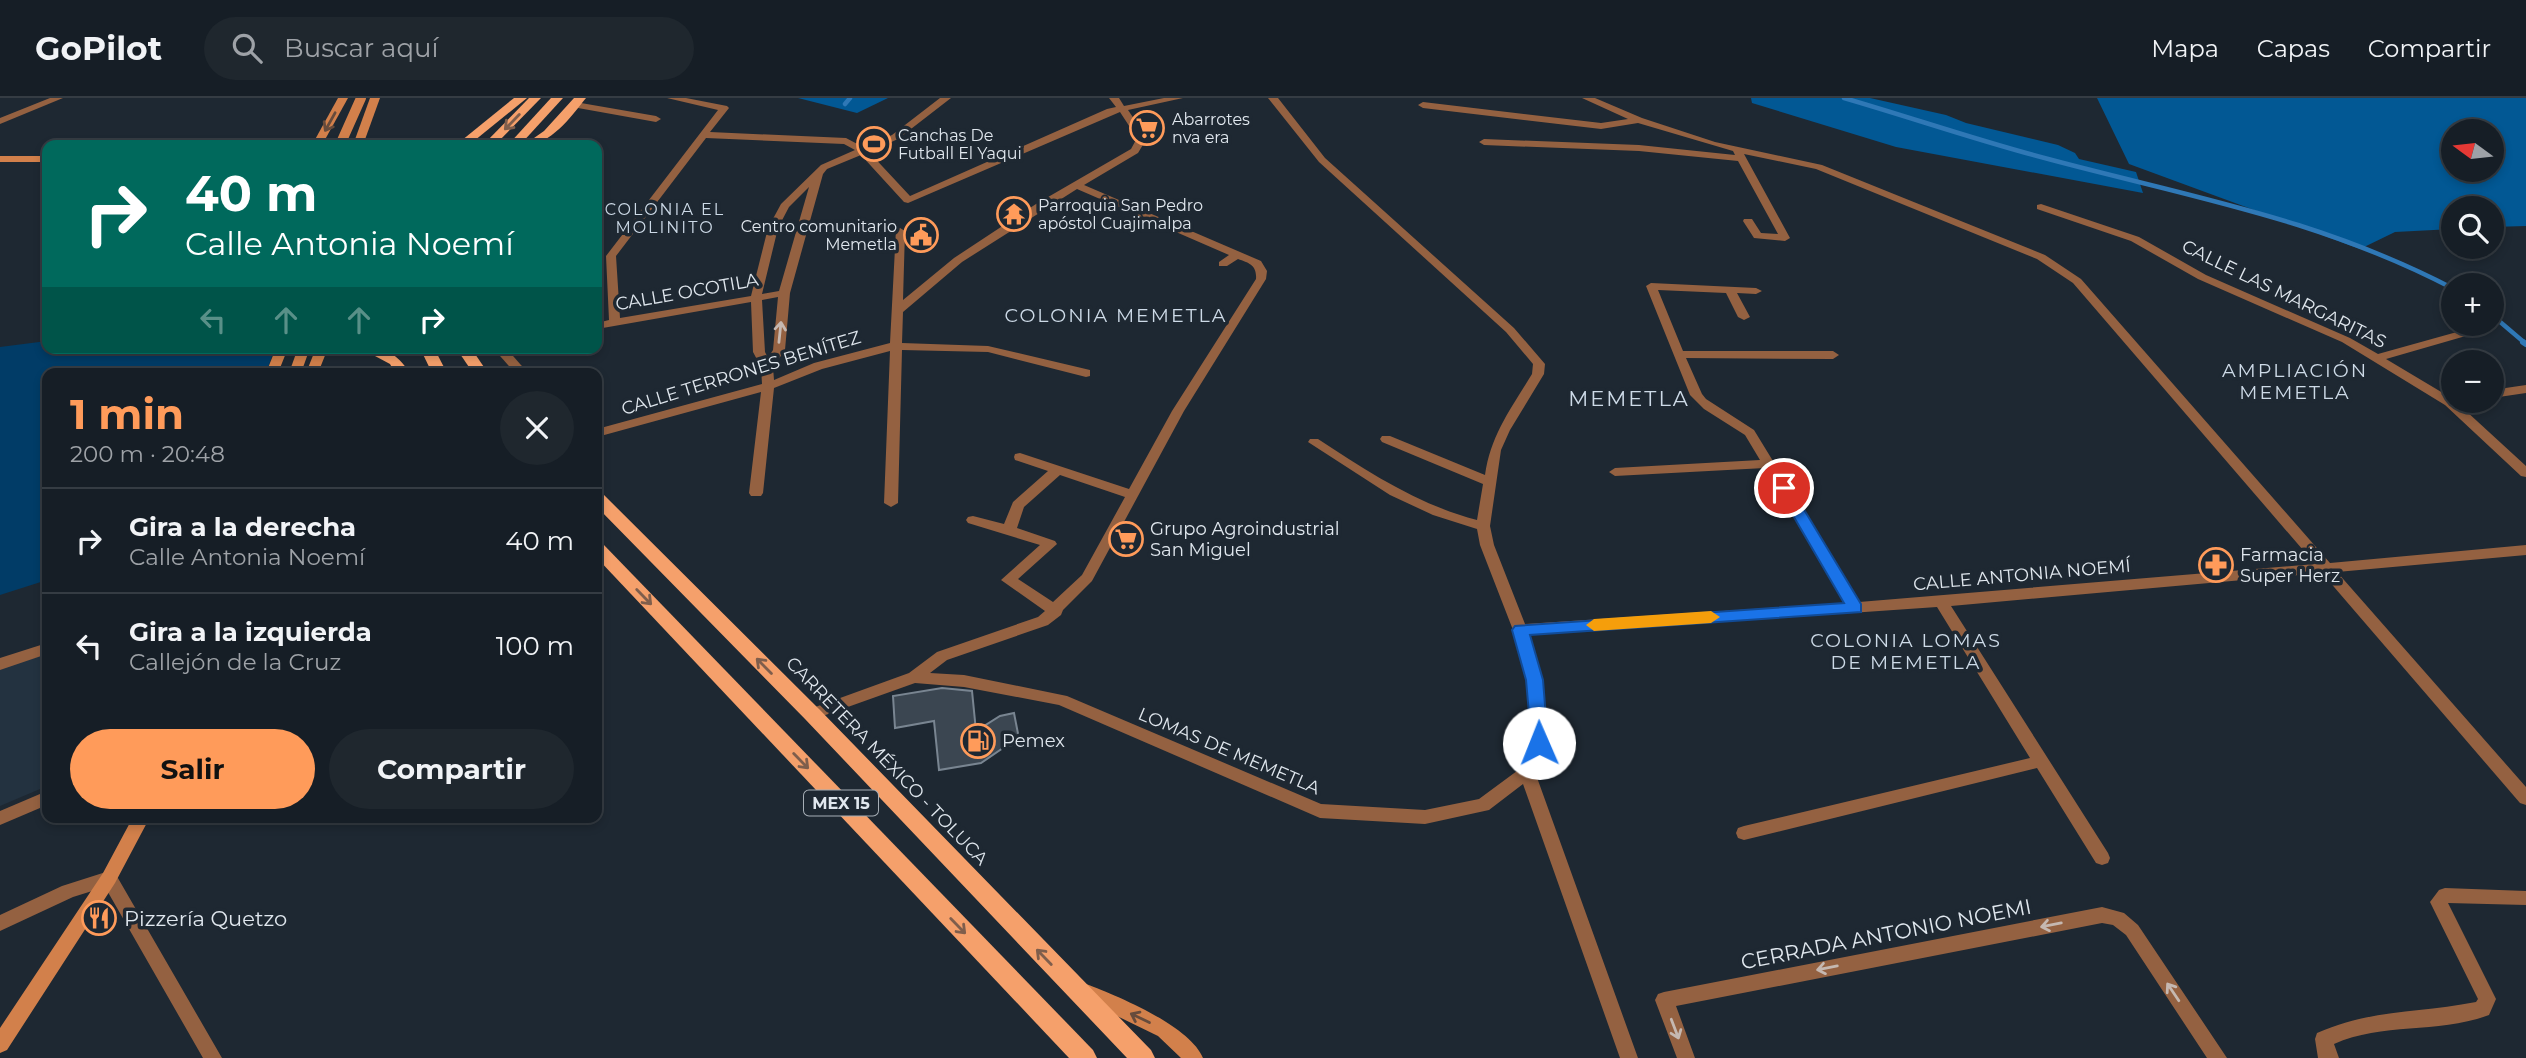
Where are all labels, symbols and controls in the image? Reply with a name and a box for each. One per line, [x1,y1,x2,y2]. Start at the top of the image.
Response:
search box [204,17,694,80]
text: GoPilot [35,28,162,68]
icon: search [228,29,266,67]
text: Buscar aquí [284,32,438,64]
text: Mapa [2151,34,2219,63]
text: Capas [2257,34,2330,63]
text: Compartir [2368,34,2491,63]
supermarket icon: Abarrotes nva era [1128,109,1166,147]
place label: Abarrotes nva era [1172,110,1250,147]
one-way arrow [323,111,337,131]
one-way arrow [504,113,521,130]
north arrow [2441,119,2504,182]
map controls [2441,119,2504,413]
sports icon: Canchas De Futball El Yaqui [855,125,893,163]
place label: Canchas De Futball El Yaqui [898,126,1022,163]
text: 40 m [185,164,317,223]
icon: right [70,168,161,259]
temple icon: Parroquia San Pedro apóstol Cuajimalpa [995,195,1033,233]
place label: Parroquia San Pedro apóstol Cuajimalpa [1038,196,1203,233]
button: search [2441,196,2504,259]
district label: COLONIA EL MOLINITO [605,200,725,237]
public building icon: Centro comunitario Memetla [902,216,940,254]
place label: Centro comunitario Memetla [741,217,897,254]
text: Calle Antonia Noemí [185,224,514,263]
street label: CALLE LAS MARGARITAS [2178,235,2390,353]
street label: CALLE OCOTILA [614,269,760,315]
button: + [2441,273,2504,336]
icon: left [194,301,232,339]
icon: ahead [267,301,305,339]
icon: ahead [340,301,378,339]
icon: right [413,301,451,339]
district label: COLONIA MEMETLA [1005,304,1227,327]
one-way arrow [774,321,787,343]
street label: CALLE TERRONES BENÍTEZ [619,326,864,420]
button: − [2441,350,2504,413]
district label: AMPLIACIÓN MEMETLA [2222,359,2368,404]
district label: MEMETLA [1568,386,1690,411]
text: 1 min [70,388,184,440]
button: close [500,391,574,465]
text: 200 m · 20:48 [70,440,225,468]
pin [1754,458,1814,518]
icon: arrive [1765,469,1803,507]
text: Gira a la derecha [129,511,356,543]
place label: Grupo Agroindustrial San Miguel [1150,518,1340,561]
supermarket icon: Grupo Agroindustrial San Miguel [1107,520,1145,558]
icon: right [70,522,108,560]
text: 40 m [505,525,574,557]
text: Calle Antonia Noemí [129,543,365,571]
place label: Farmacia Super Herz [2240,544,2340,587]
pharmacy icon: Farmacia Super Herz [2197,546,2235,584]
street label: CALLE ANTONIA NOEMÍ [1912,554,2132,595]
one-way arrow [635,588,652,605]
text: Gira a la izquierda [129,616,372,648]
icon: left [70,627,108,665]
district label: COLONIA LOMAS DE MEMETLA [1810,629,2002,674]
text: 100 m [496,630,574,662]
text: Callejón de la Cruz [129,648,341,676]
street label: CARRETERA MÉXICO - TOLUCA [781,652,993,870]
one-way arrow [756,658,773,675]
street label: LOMAS DE MEMETLA [1135,703,1323,799]
position arrow [1502,706,1576,780]
fuel station icon: Pemex [959,722,997,760]
button: Salir [70,729,315,809]
button: Compartir [329,729,574,809]
place label: Pemex [1002,730,1065,752]
one-way arrow [793,753,810,770]
road number: MEX 15 [804,790,878,816]
street label: CERRADA ANTONIO NOEMI [1739,894,2033,974]
restaurant icon: Pizzería Quetzo [80,899,118,937]
place label: Pizzería Quetzo [124,906,287,931]
one-way arrow [950,917,967,934]
one-way arrow [2040,918,2063,932]
one-way arrow [1035,949,1052,966]
one-way arrow [1816,962,1839,976]
one-way arrow [2166,983,2181,1002]
one-way arrow [1130,1011,1151,1024]
one-way arrow [1669,1018,1682,1040]

